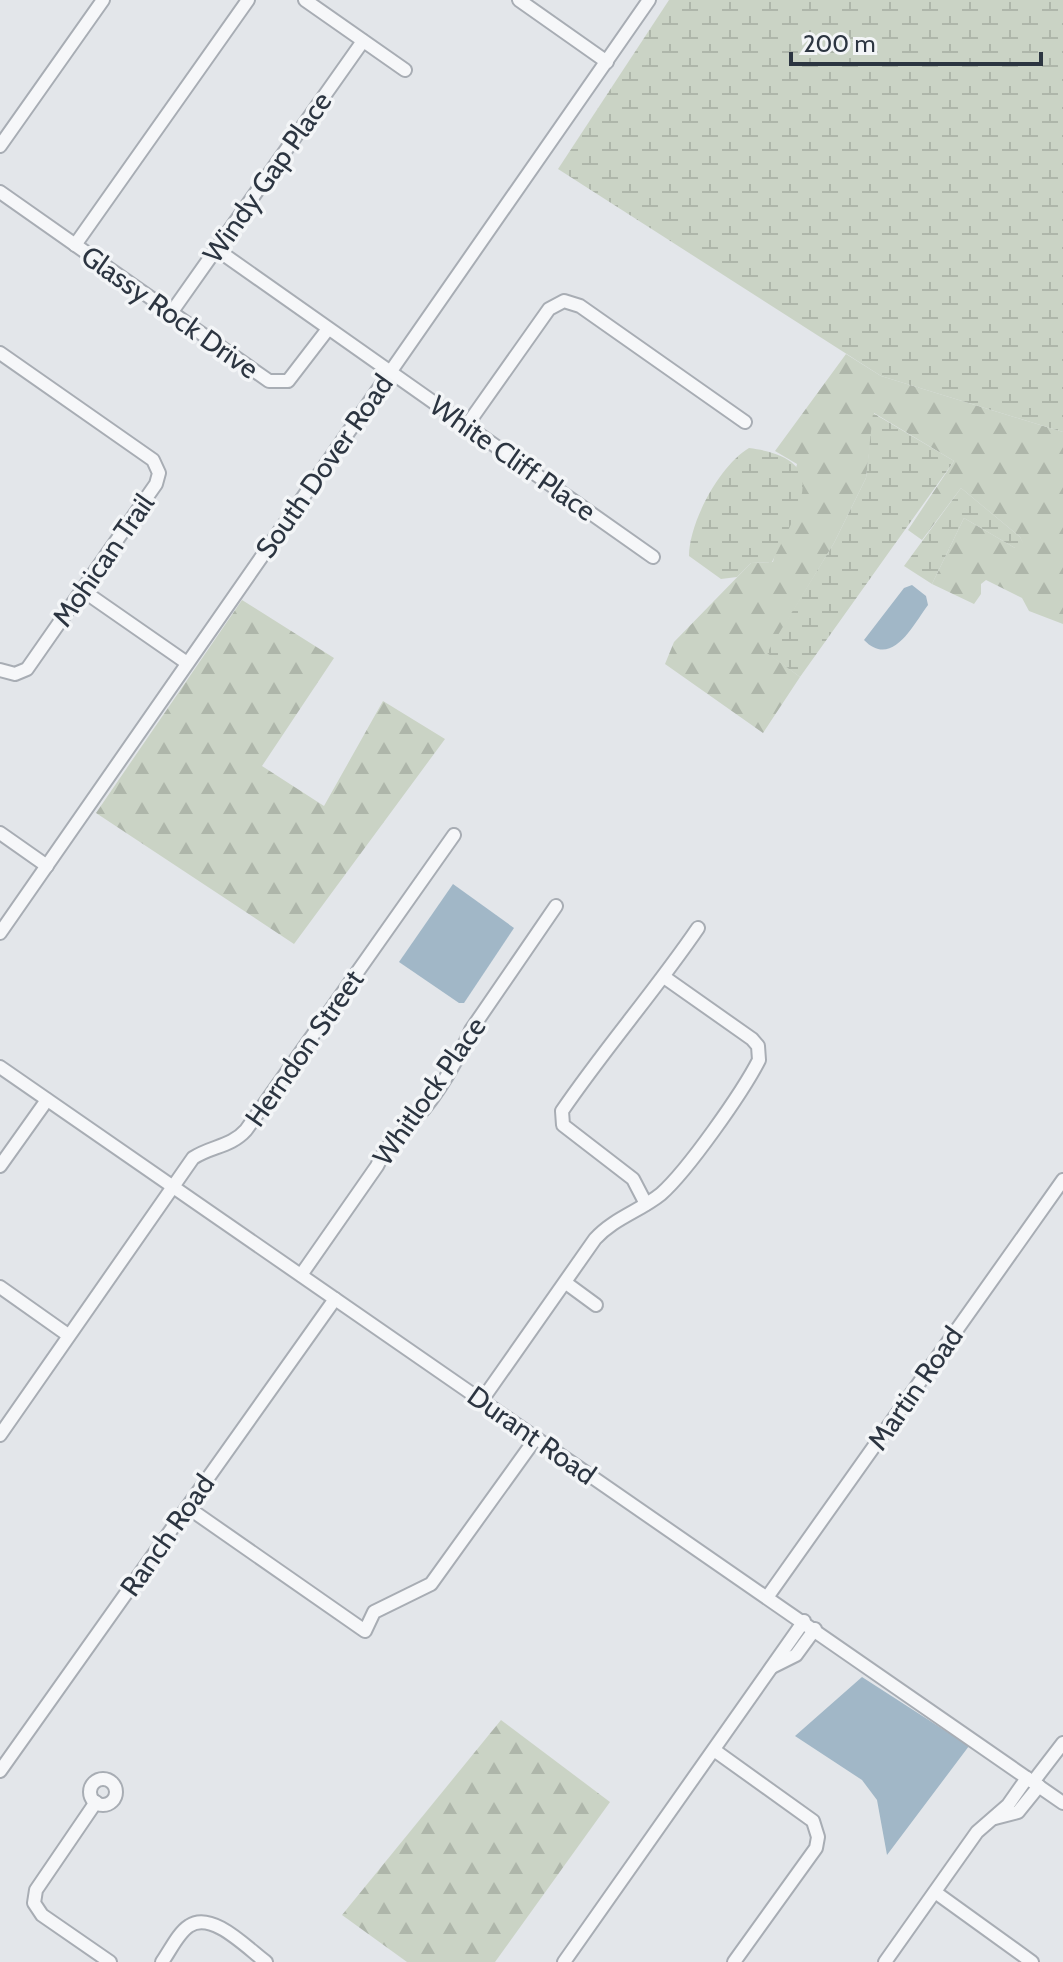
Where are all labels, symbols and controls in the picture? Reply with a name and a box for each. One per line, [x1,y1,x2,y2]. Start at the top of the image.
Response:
scale bar [791,16,1041,66]
text: 200 m [803,29,876,58]
street label: Windy Gap Place [195,85,339,269]
street label: Glassy Rock Drive [75,238,265,386]
street label: South Dover Road [248,368,400,564]
street label: White Cliff Place [423,388,603,528]
street label: Mohican Trail [45,487,161,633]
street label: Herndon Street [238,963,370,1133]
street label: Whitlock Place [365,1010,493,1172]
street label: Martin Road [860,1320,970,1456]
street label: Durant Road [461,1378,603,1492]
street label: Ranch Road [113,1468,221,1602]

